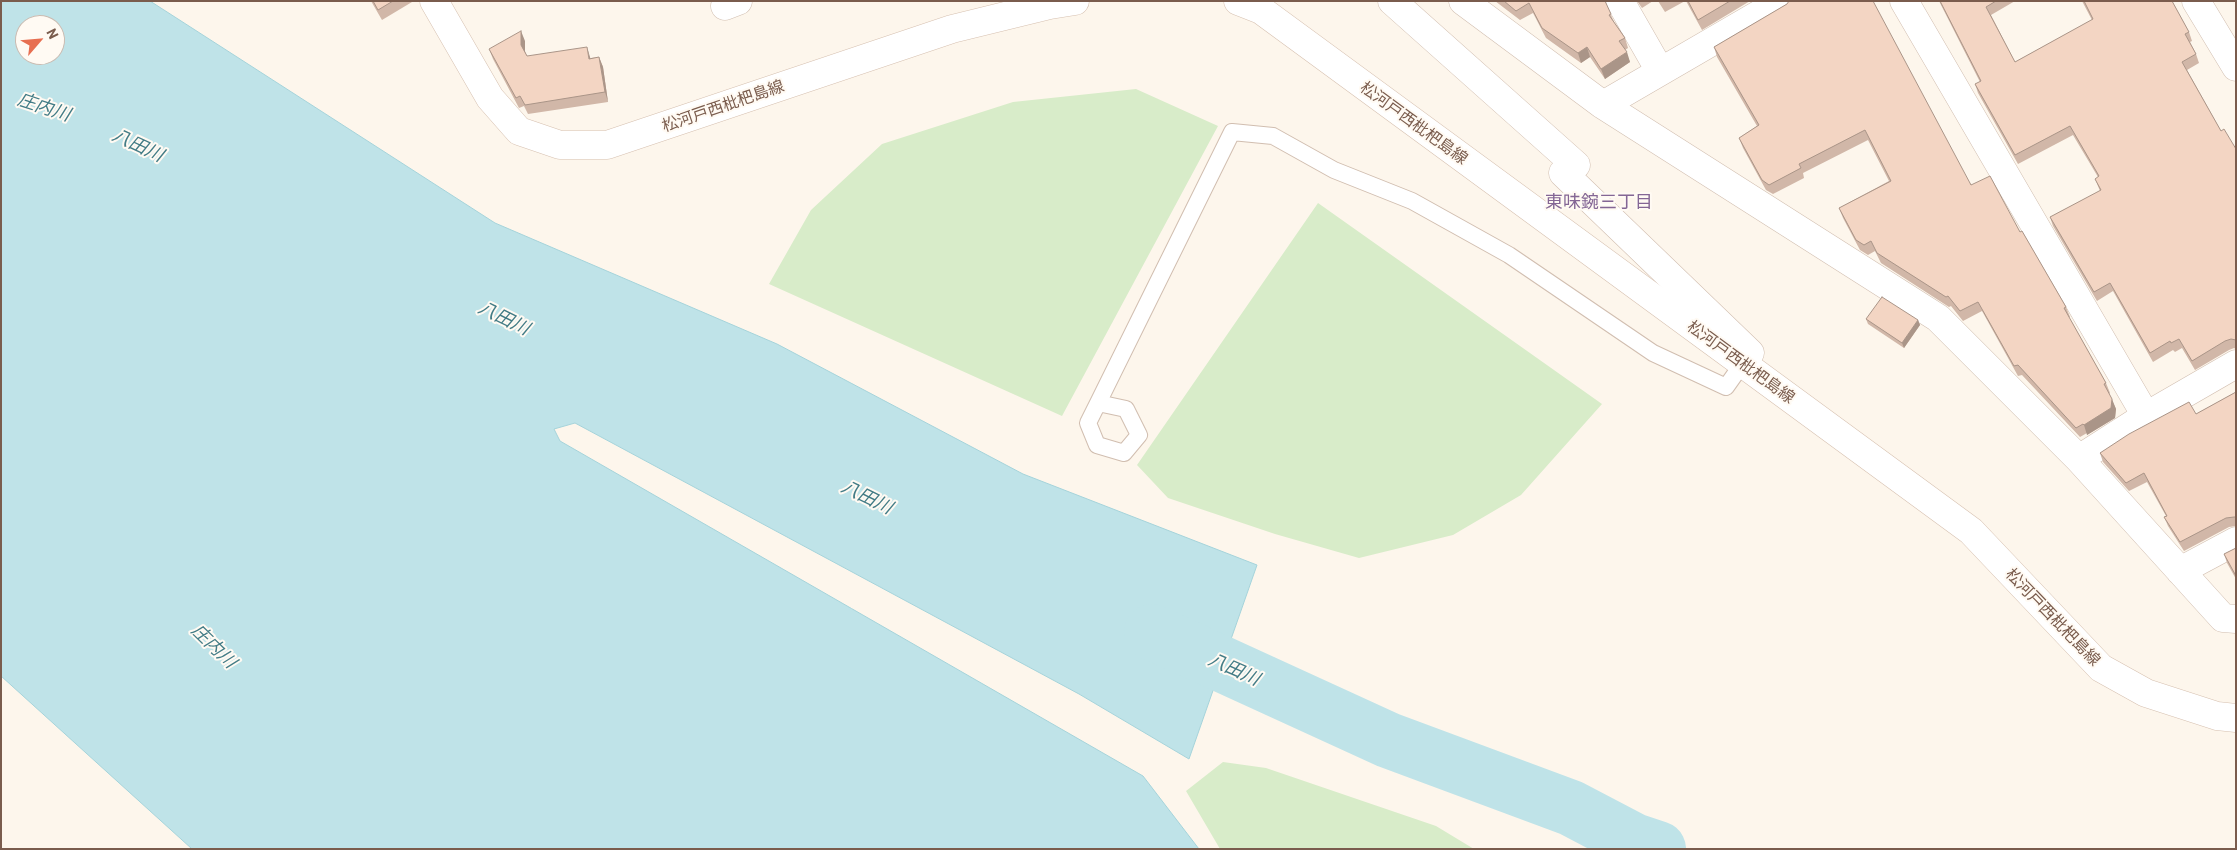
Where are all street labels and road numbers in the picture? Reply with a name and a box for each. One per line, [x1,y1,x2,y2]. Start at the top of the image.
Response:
street label: 松河戸西枇杷島線 [659,76,787,136]
street label: 松河戸西枇杷島線 [1357,78,1471,168]
street label: 松河戸西枇杷島線 [1684,317,1798,407]
street label: 松河戸西枇杷島線 [2002,564,2104,670]

